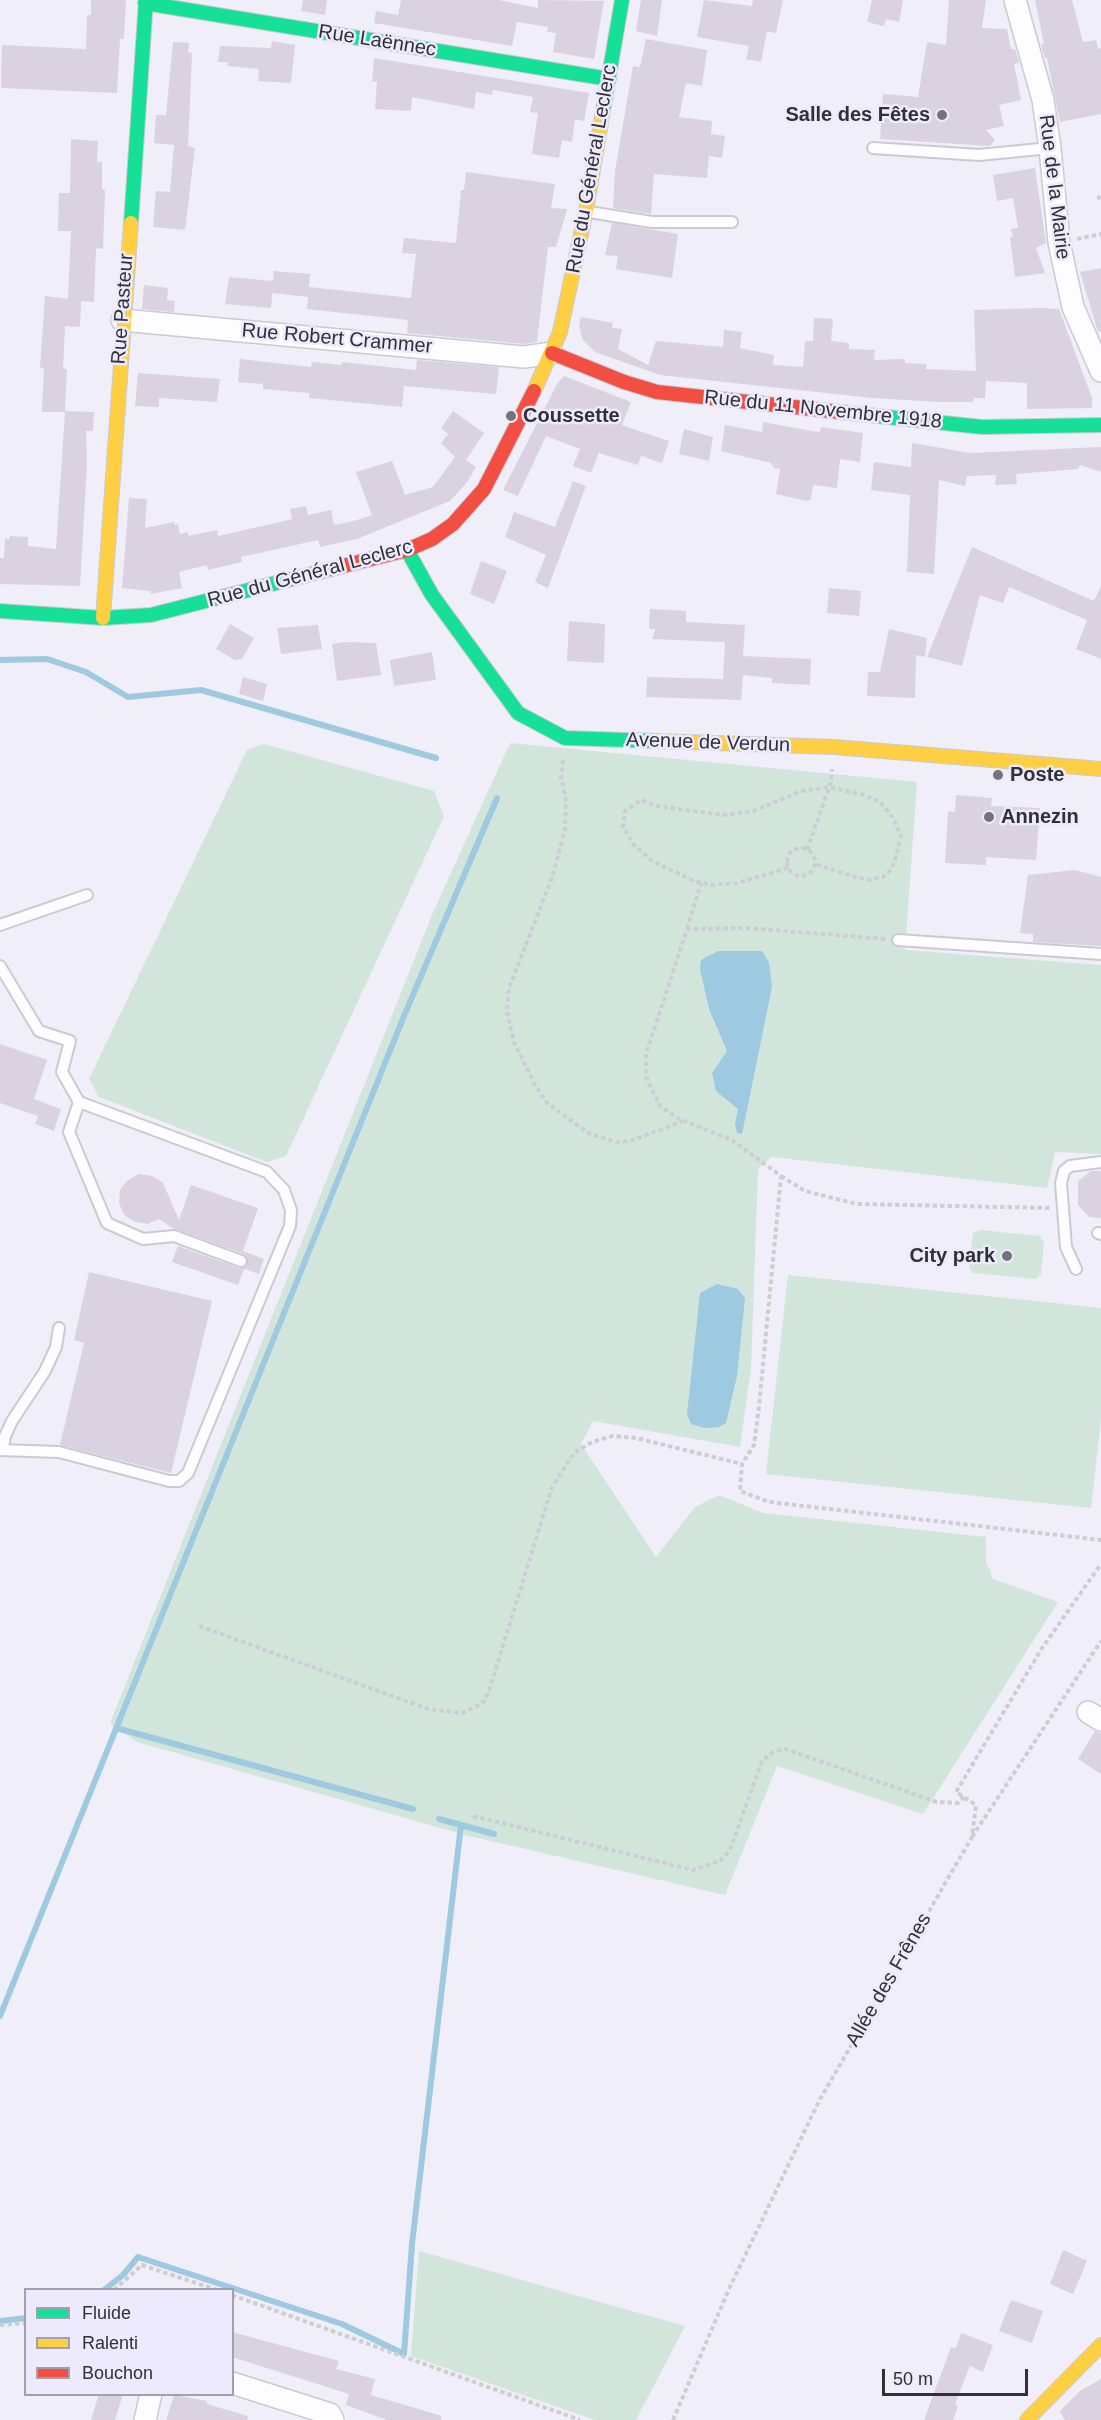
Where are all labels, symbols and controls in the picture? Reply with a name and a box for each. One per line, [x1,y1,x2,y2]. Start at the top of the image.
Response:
street label: Rue Laënnec [316,20,438,62]
street label: Rue du Général Leclerc [562,63,622,275]
place label: Salle des Fêtes [785,103,930,127]
marker: Salle des Fêtes [935,108,949,122]
street label: Rue de la Mairie [1033,113,1075,261]
street label: Rue Pasteur [107,253,139,365]
street label: Rue Robert Crammer [241,319,433,359]
street label: Rue du 11 Novembre 1918 [703,386,943,434]
place label: Coussette [523,404,620,428]
marker: Coussette [504,409,518,423]
street label: Rue du Général Leclerc [205,535,415,613]
street label: Avenue de Verdun [626,728,790,758]
place label: Poste [1010,763,1064,787]
marker: Poste [991,768,1005,782]
place label: Annezin [1001,805,1079,829]
marker: Annezin [982,810,996,824]
place label: City park [909,1244,995,1268]
marker: City park [1000,1249,1014,1263]
street label: Allée des Frênes [841,1909,937,2051]
legend [24,2288,234,2396]
text: Fluide [82,2303,131,2323]
text: Ralenti [82,2333,138,2353]
scale bar [885,2357,1030,2395]
text: Bouchon [82,2363,153,2383]
text: 50 m [893,2369,933,2389]

